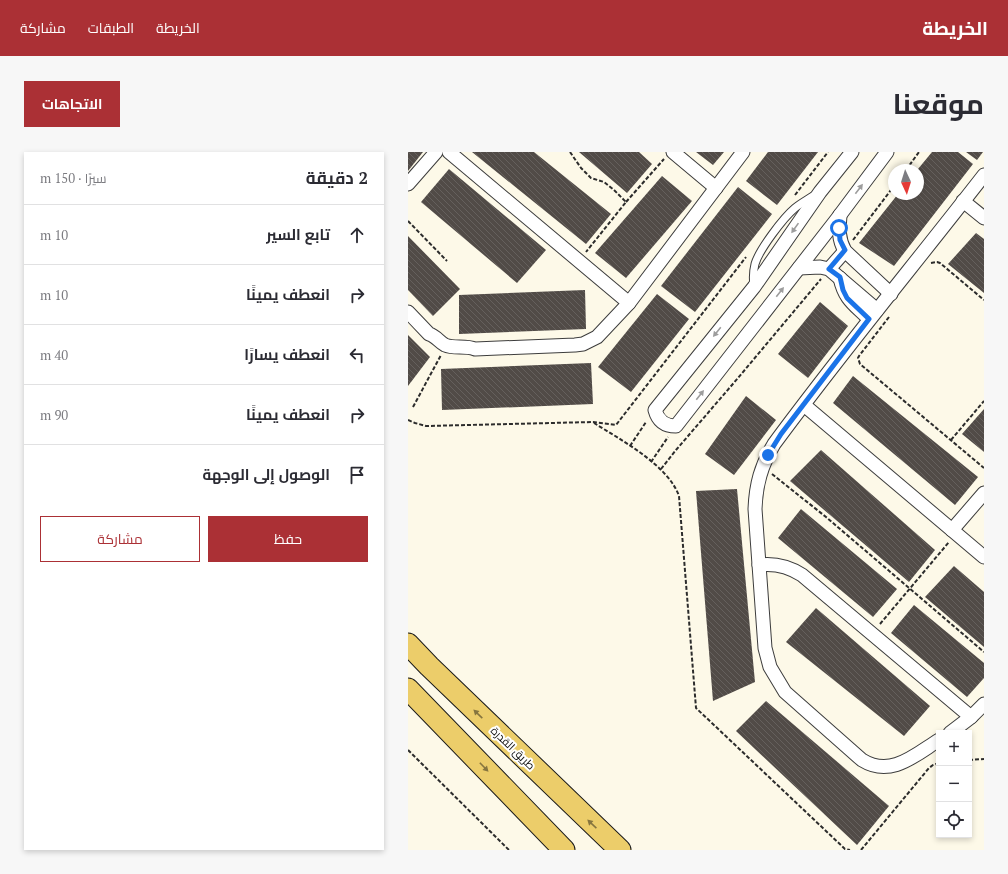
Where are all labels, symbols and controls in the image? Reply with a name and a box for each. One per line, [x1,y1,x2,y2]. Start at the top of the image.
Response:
text: الخريطة [922,15,988,40]
text: مشاركة [20,18,66,37]
text: الطبقات [88,18,134,37]
text: الخريطة [156,18,200,37]
button: الاتجاهات [24,81,120,127]
text: موقعنا [893,85,984,122]
north arrow [888,164,924,200]
text: 2 دقيقة [306,166,368,189]
text: سيرًا · 150 m [40,169,107,187]
one-way arrow [855,184,863,194]
route start [830,219,848,237]
one-way arrow [791,223,799,233]
text: تابع السير [266,224,330,244]
icon: ahead [346,224,368,246]
text: 10 m [40,226,68,244]
text: انعطف يمينًا [246,284,330,304]
icon: right [346,284,368,306]
text: 10 m [40,286,68,304]
one-way arrow [776,287,784,298]
one-way arrow [713,327,722,338]
text: انعطف يسارًا [244,344,330,364]
icon: left [346,344,368,366]
text: 40 m [40,346,68,364]
one-way arrow [696,389,704,400]
text: انعطف يمينًا [246,404,330,424]
icon: right [346,404,368,426]
text: 90 m [40,406,68,424]
route end [759,446,777,464]
text: الوصول إلى الوجهة [202,464,330,484]
icon: arrive [346,464,368,486]
button: مشاركة [40,516,200,562]
button: حفظ [208,516,368,562]
one-way arrow [473,709,483,719]
street label: طريق القدرة [488,724,538,772]
map controls [936,730,972,838]
button: + [936,730,972,766]
one-way arrow [479,762,489,772]
button: − [936,766,972,802]
button: locate [936,802,972,838]
one-way arrow [587,819,597,828]

